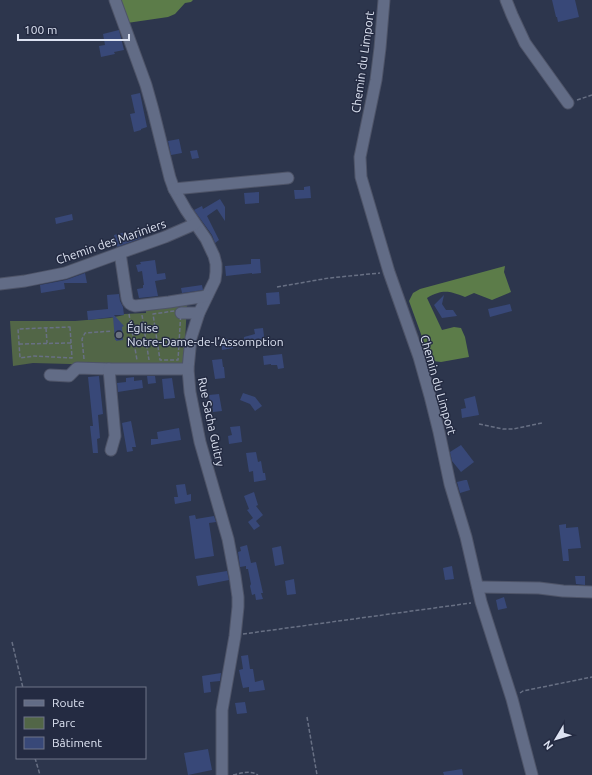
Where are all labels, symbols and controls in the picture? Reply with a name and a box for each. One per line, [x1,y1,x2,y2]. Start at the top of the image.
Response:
street label: Chemin du Limport [349,10,376,114]
scale bar [18,16,129,42]
text: 100 m [24,23,57,36]
street label: Chemin des Mariniers [54,217,168,266]
place label: Église Notre-Dame-de-l'Assomption [127,321,284,348]
marker: Église Notre-Dame-de-l'Assomption [114,330,124,340]
street label: Chemin du Limport [418,334,459,436]
street label: Rue Sacha Guitry [196,376,227,468]
legend [16,687,146,759]
text: Route [52,696,85,709]
text: Parc [52,716,76,729]
north arrow [536,719,576,759]
text: Bâtiment [52,736,102,749]
text: N [541,738,555,752]

